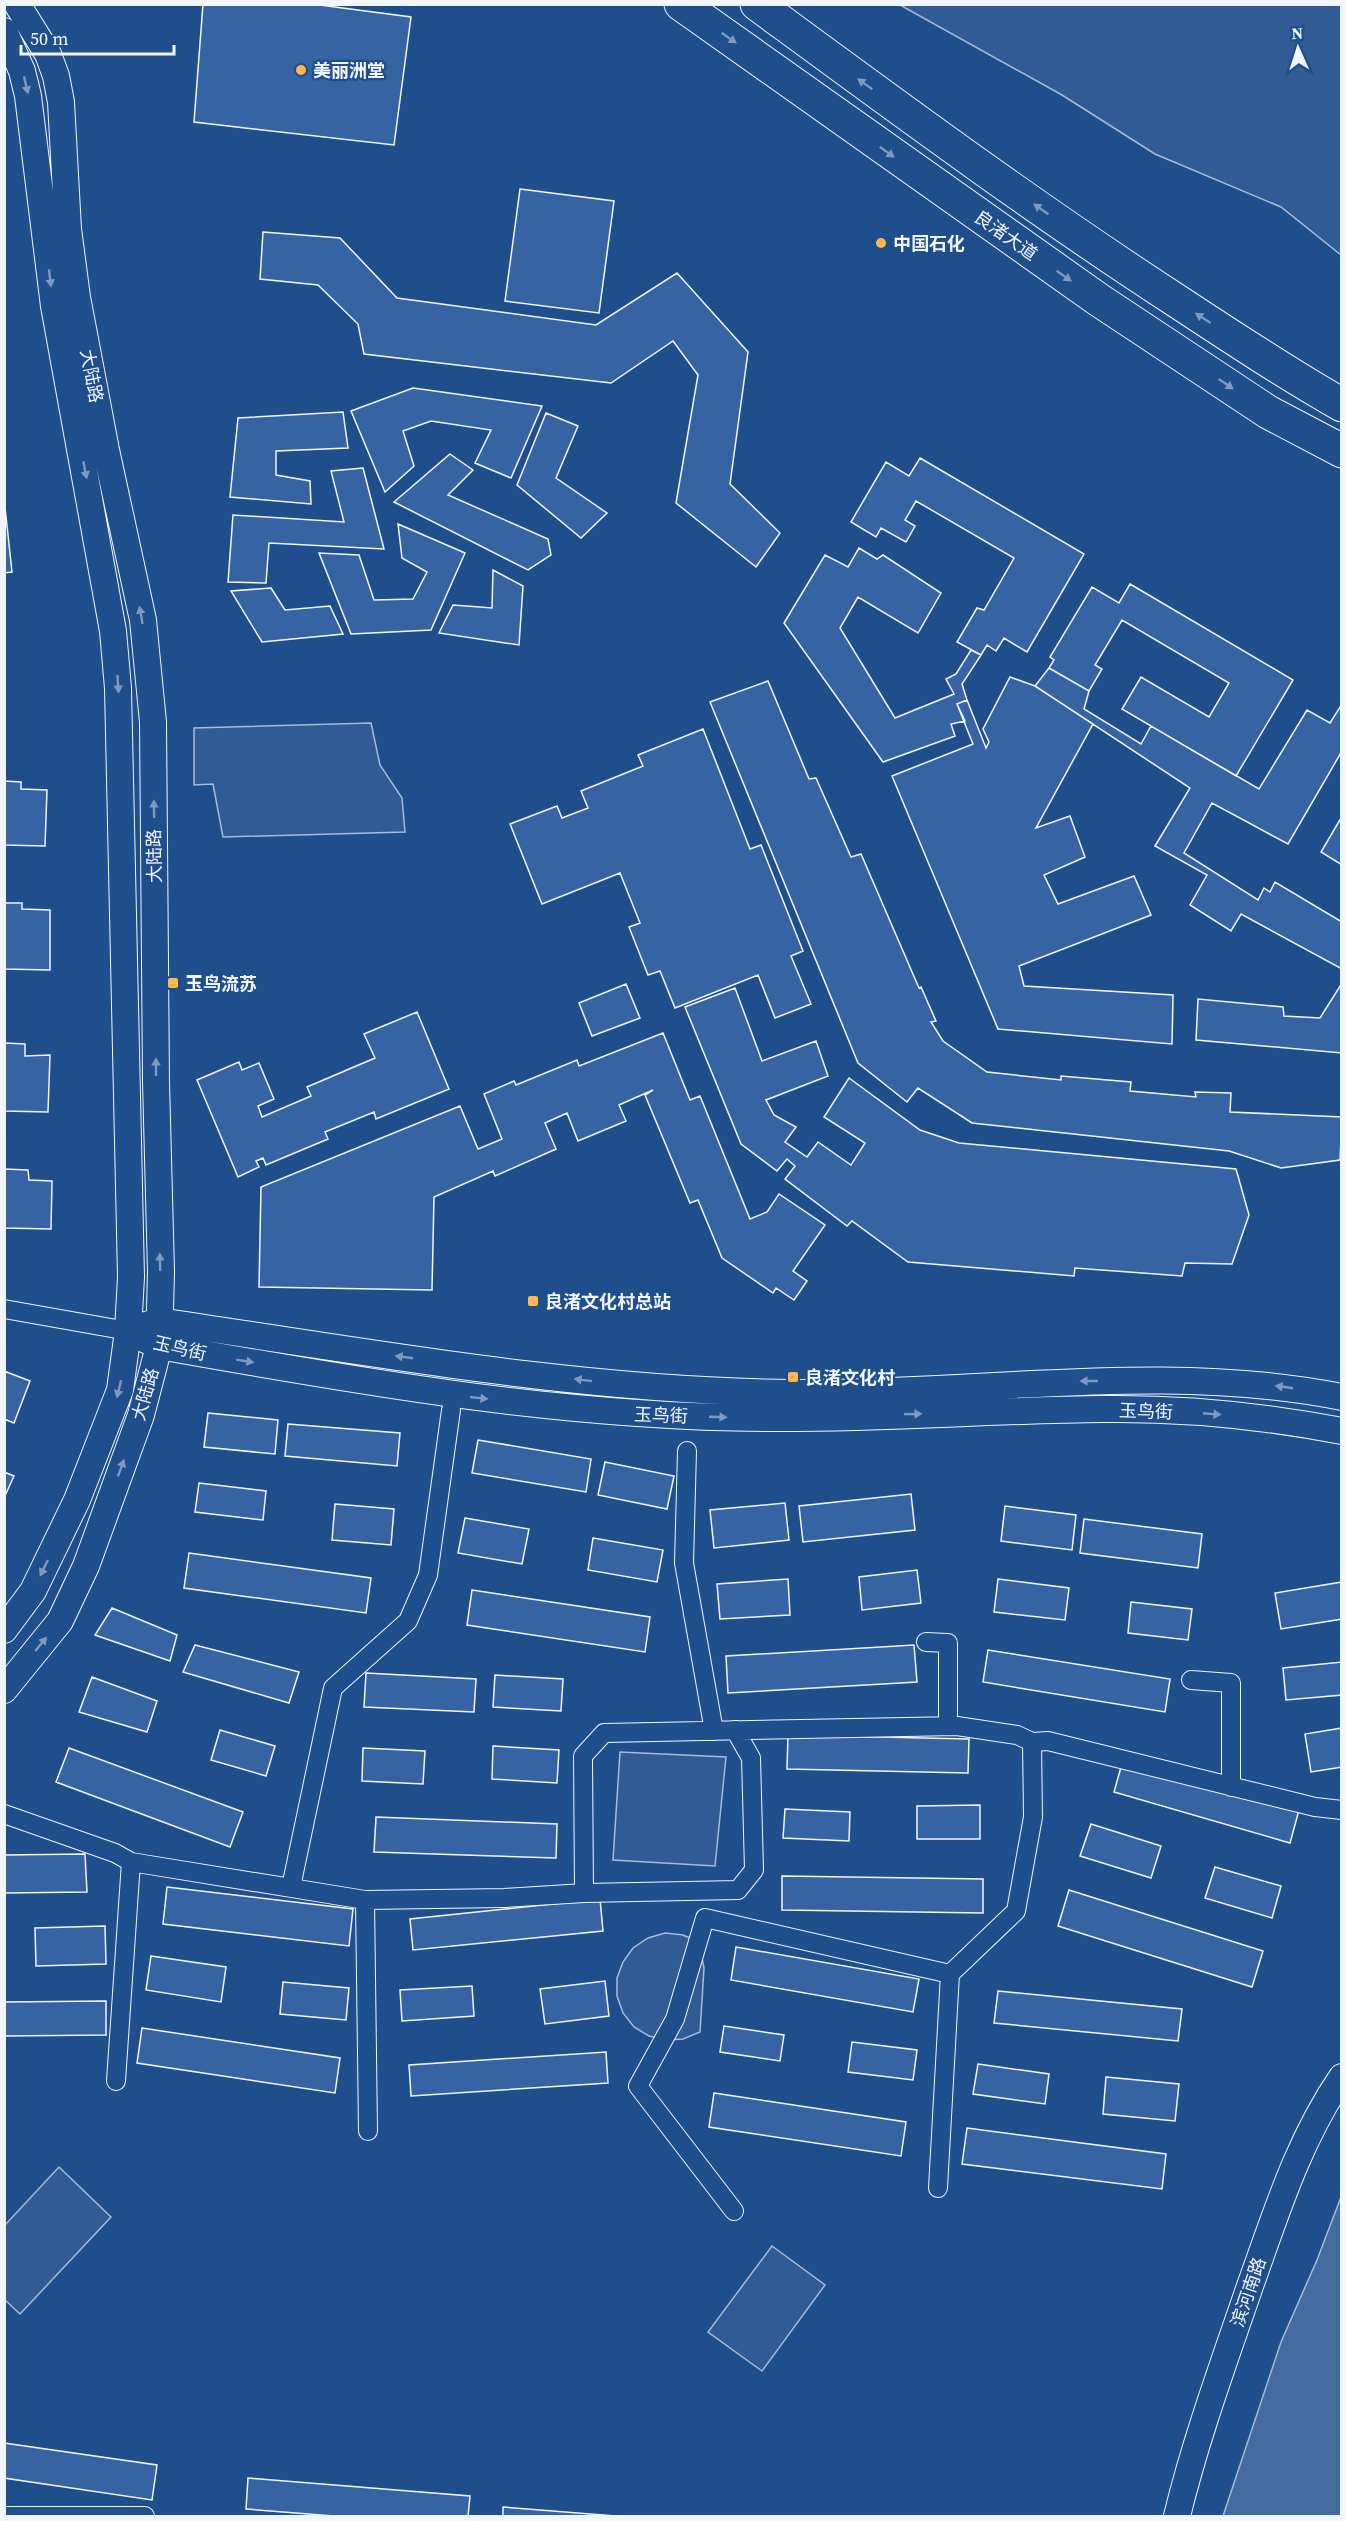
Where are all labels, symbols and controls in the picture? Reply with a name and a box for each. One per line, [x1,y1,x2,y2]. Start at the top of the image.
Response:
scale bar [21,18,174,56]
north arrow [1268,18,1328,78]
text: N [1291,22,1304,44]
text: 50 m [30,26,68,51]
one-way arrow [720,32,736,44]
place label: 美丽洲堂 [313,58,385,83]
marker: 美丽洲堂 [294,63,308,77]
one-way arrow [21,76,31,94]
one-way arrow [858,78,874,90]
one-way arrow [880,145,895,157]
one-way arrow [1034,203,1050,215]
street label: 良渚大道 [969,204,1043,266]
place label: 中国石化 [893,231,965,256]
marker: 中国石化 [874,236,888,250]
one-way arrow [46,269,55,288]
one-way arrow [1056,270,1072,281]
one-way arrow [1195,313,1211,324]
street label: 大陆路 [75,347,109,405]
one-way arrow [1218,379,1234,390]
one-way arrow [81,461,90,480]
one-way arrow [136,605,145,624]
one-way arrow [113,674,123,693]
one-way arrow [149,800,159,819]
street label: 大陆路 [141,829,167,883]
place label: 玉鸟流苏 [185,971,257,996]
marker: 玉鸟流苏 [166,976,180,990]
one-way arrow [151,1058,161,1077]
one-way arrow [156,1253,165,1272]
place label: 良渚文化村总站 [545,1289,671,1314]
marker: 良渚文化村总站 [526,1294,540,1308]
street label: 玉鸟街 [151,1330,209,1366]
one-way arrow [394,1352,413,1361]
one-way arrow [235,1357,254,1366]
street label: 大陆路 [126,1365,164,1423]
place label: 良渚文化村 [805,1365,895,1390]
marker: 良渚文化村 [786,1370,800,1384]
one-way arrow [573,1375,592,1385]
one-way arrow [1080,1376,1099,1386]
one-way arrow [114,1380,124,1398]
one-way arrow [1274,1382,1293,1391]
one-way arrow [469,1393,488,1403]
street label: 玉鸟街 [1119,1398,1173,1424]
street label: 玉鸟街 [634,1402,688,1428]
one-way arrow [903,1410,922,1419]
one-way arrow [1203,1410,1222,1419]
one-way arrow [708,1412,727,1421]
one-way arrow [117,1459,127,1477]
one-way arrow [39,1560,48,1577]
one-way arrow [35,1636,48,1652]
street label: 滨河南路 [1224,2254,1272,2330]

